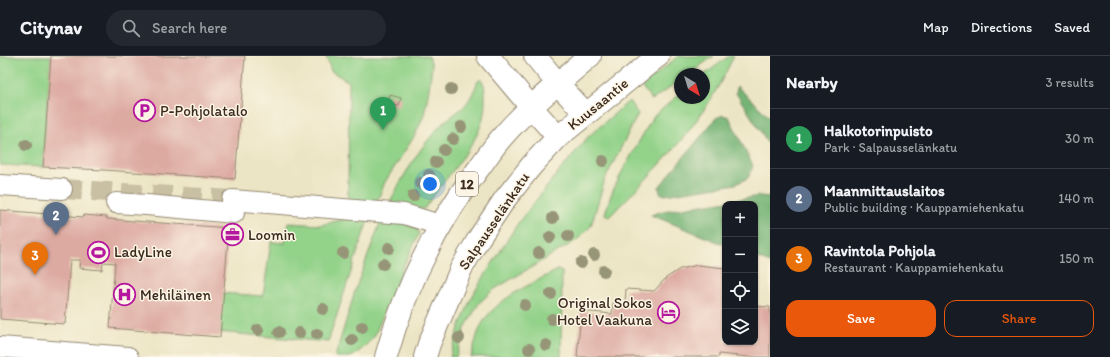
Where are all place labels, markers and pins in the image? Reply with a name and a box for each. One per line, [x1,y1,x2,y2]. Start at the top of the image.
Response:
pin: 1 [370,97,396,130]
parking icon: P-Pohjolatalo [131,98,157,124]
place label: P-Pohjolatalo [160,102,248,120]
pin: 2 [43,202,69,235]
office icon: Loomin [220,222,246,248]
place label: Loomin [248,226,295,244]
sports icon: LadyLine [85,239,111,265]
pin: 3 [22,242,48,275]
place label: LadyLine [114,243,172,261]
hospital icon: Mehiläinen [111,282,137,308]
place label: Mehiläinen [140,286,211,304]
place label: Original Sokos Hotel Vaakuna [557,294,652,329]
hotel icon: Original Sokos Hotel Vaakuna [655,299,681,325]

